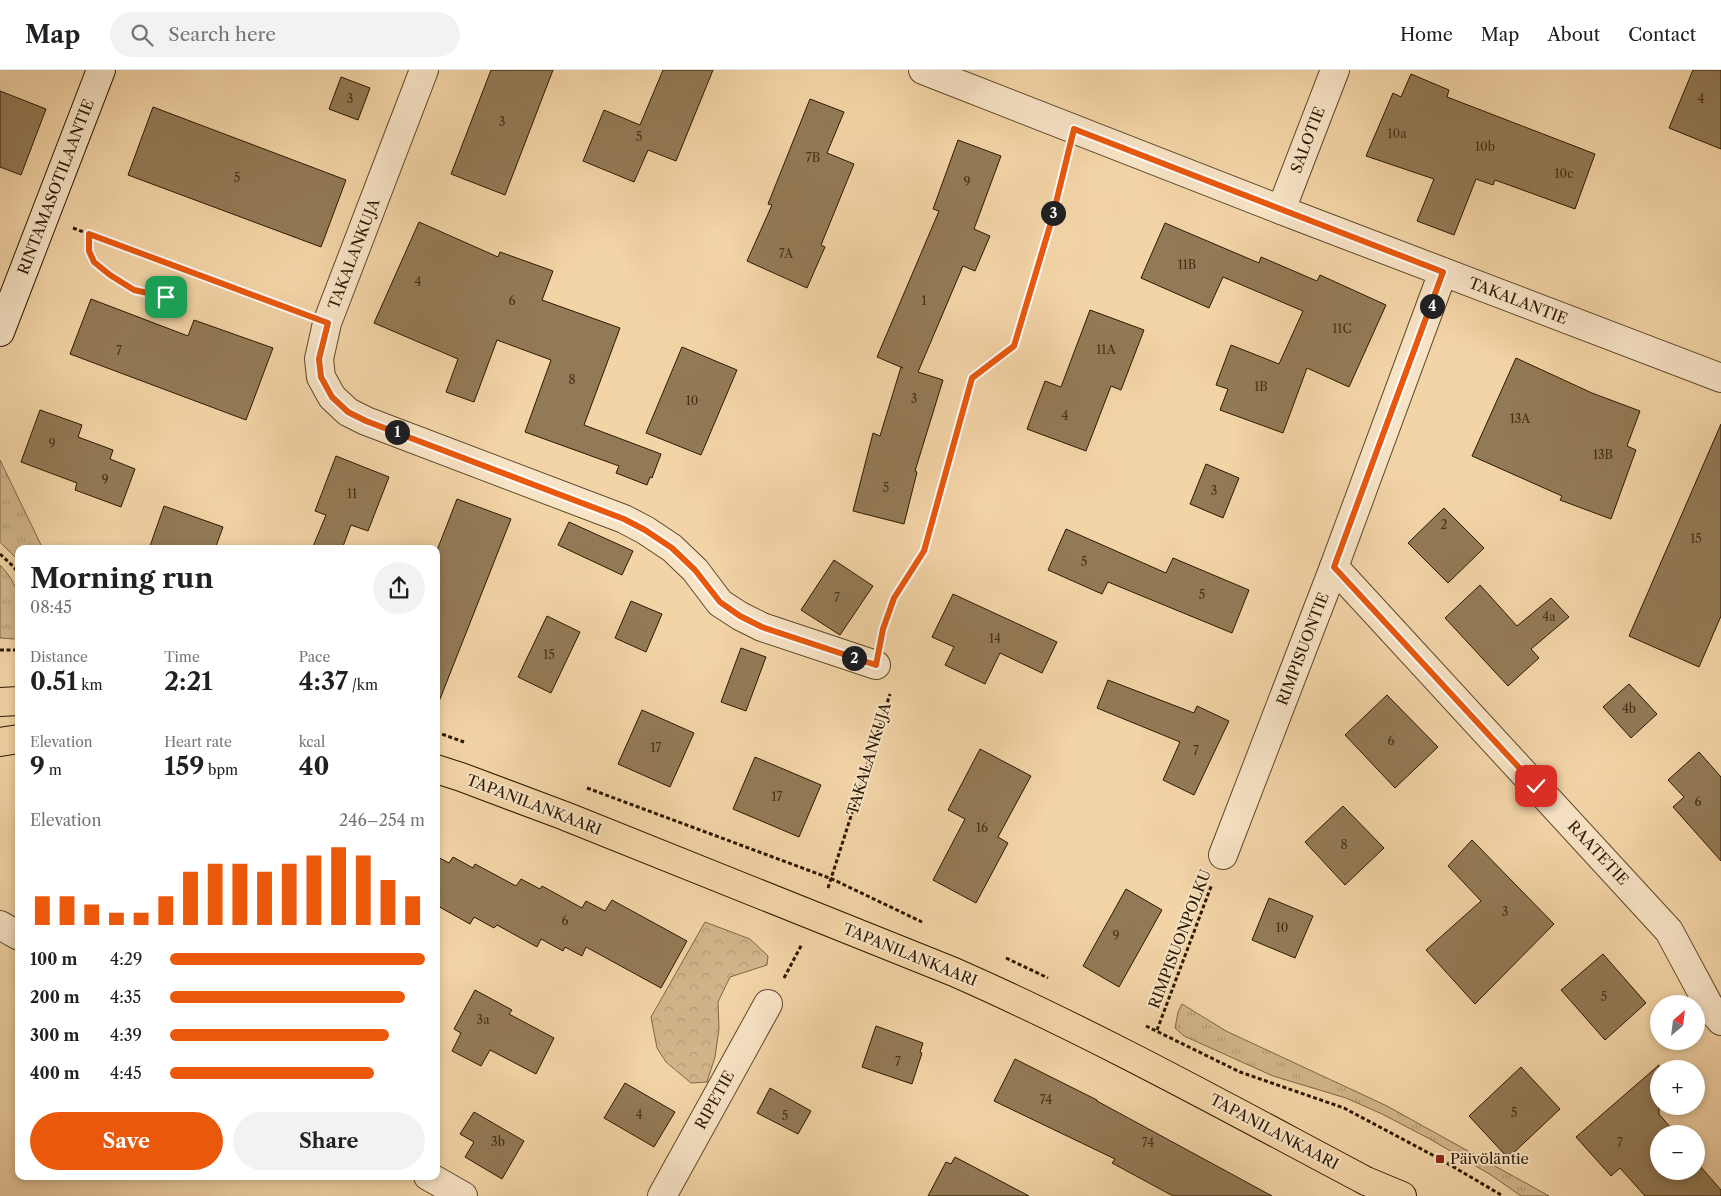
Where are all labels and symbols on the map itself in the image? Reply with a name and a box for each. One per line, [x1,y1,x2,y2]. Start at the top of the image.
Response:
house number: 3 [347,91,353,106]
house number: 4 [1698,91,1705,106]
street label: RINTAMASOTILAANTIE [13,96,98,277]
street label: SALOTIE [1286,104,1329,176]
house number: 3 [499,114,505,129]
house number: 10a [1388,126,1407,141]
house number: 5 [636,129,642,144]
house number: 10b [1475,139,1495,154]
house number: 7B [806,150,820,165]
house number: 10c [1555,166,1573,181]
house number: 5 [234,170,240,185]
house number: 9 [963,174,971,189]
street label: TAKALANKUJA [324,195,384,312]
pin: 3 [1040,200,1066,226]
house number: 7A [779,246,794,261]
house number: 11B [1178,257,1196,272]
street label: TAKALANTIE [1466,273,1570,328]
house number: 4 [415,274,422,289]
pin [145,276,187,318]
house number: 6 [508,293,516,308]
house number: 1 [921,293,927,308]
pin: 4 [1420,294,1444,318]
house number: 11C [1332,321,1352,336]
house number: 11A [1096,342,1117,357]
house number: 7 [116,343,122,358]
house number: 8 [568,372,576,387]
house number: 1B [1254,379,1268,394]
house number: 3 [911,391,917,406]
house number: 10 [686,393,698,408]
house number: 4 [1062,408,1069,423]
house number: 13A [1510,411,1531,426]
pin: 1 [384,420,410,444]
house number: 9 [48,436,56,451]
house number: 13B [1593,447,1613,462]
house number: 9 [101,472,109,487]
house number: 5 [883,480,889,495]
house number: 3 [1211,483,1217,498]
house number: 11 [347,486,357,501]
house number: 2 [1441,517,1448,532]
house number: 15 [1690,531,1702,546]
house number: 5 [1081,554,1087,569]
house number: 5 [1199,587,1205,602]
house number: 7 [834,590,840,605]
street label: RIMPISUONTIE [1272,590,1333,708]
house number: 4a [1542,609,1556,624]
house number: 14 [989,631,1001,646]
pin: 2 [842,646,866,670]
house number: 15 [543,647,555,662]
street label: TAKALANKUJA [842,699,895,818]
house number: 4b [1622,701,1636,716]
house number: 6 [1387,733,1395,748]
house number: 17 [651,740,662,755]
house number: 7 [1193,743,1199,758]
pin [1515,765,1557,807]
street label: TAPANILANKAARI [464,770,604,839]
house number: 17 [772,789,783,804]
house number: 6 [1694,794,1702,809]
street label: RAATETIE [1564,817,1633,889]
house number: 16 [976,820,988,835]
house number: 8 [1340,837,1348,852]
street label: RIMPISUONPOLKU [1144,866,1215,1011]
house number: 3 [1502,904,1508,919]
house number: 6 [561,913,569,928]
street label: TAPANILANKAARI [840,919,980,990]
house number: 10 [1276,920,1288,935]
house number: 9 [1112,928,1120,943]
house number: 5 [1601,989,1607,1004]
north arrow [1650,995,1705,1050]
house number: 3a [477,1012,490,1027]
house number: 7 [895,1054,901,1069]
street label: RIPETIE [691,1067,738,1132]
street label: TAPANILANKAARI [1206,1090,1342,1174]
house number: 74 [1040,1092,1052,1107]
house number: 5 [1511,1105,1517,1120]
house number: 4 [636,1107,643,1122]
house number: 5 [782,1108,788,1123]
house number: 3b [491,1134,505,1149]
house number: 74 [1142,1135,1154,1150]
house number: 7 [1617,1135,1623,1150]
place label: Päivöläntie [1450,1149,1529,1168]
marker: Päivöläntie [1434,1153,1446,1165]

